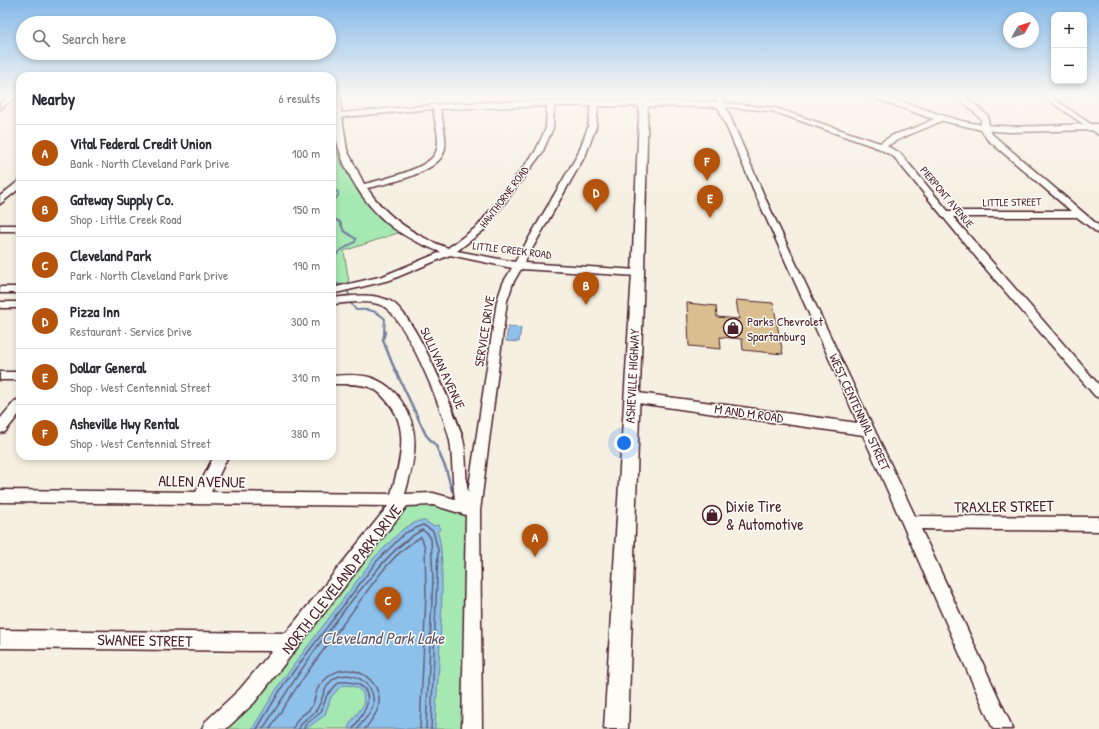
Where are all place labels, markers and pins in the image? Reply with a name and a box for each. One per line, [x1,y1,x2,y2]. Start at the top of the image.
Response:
pin: F [694,148,720,181]
pin: D [583,179,609,212]
pin: E [697,185,723,218]
pin: B [573,272,599,305]
place label: Parks Chevrolet Spartanburg [747,312,824,345]
shop icon: Parks Chevrolet Spartanburg [722,317,744,339]
place label: Dixie Tire & Automotive [726,495,804,535]
shop icon: Dixie Tire & Automotive [701,504,723,526]
pin: A [522,524,548,557]
pin: C [375,587,401,620]

